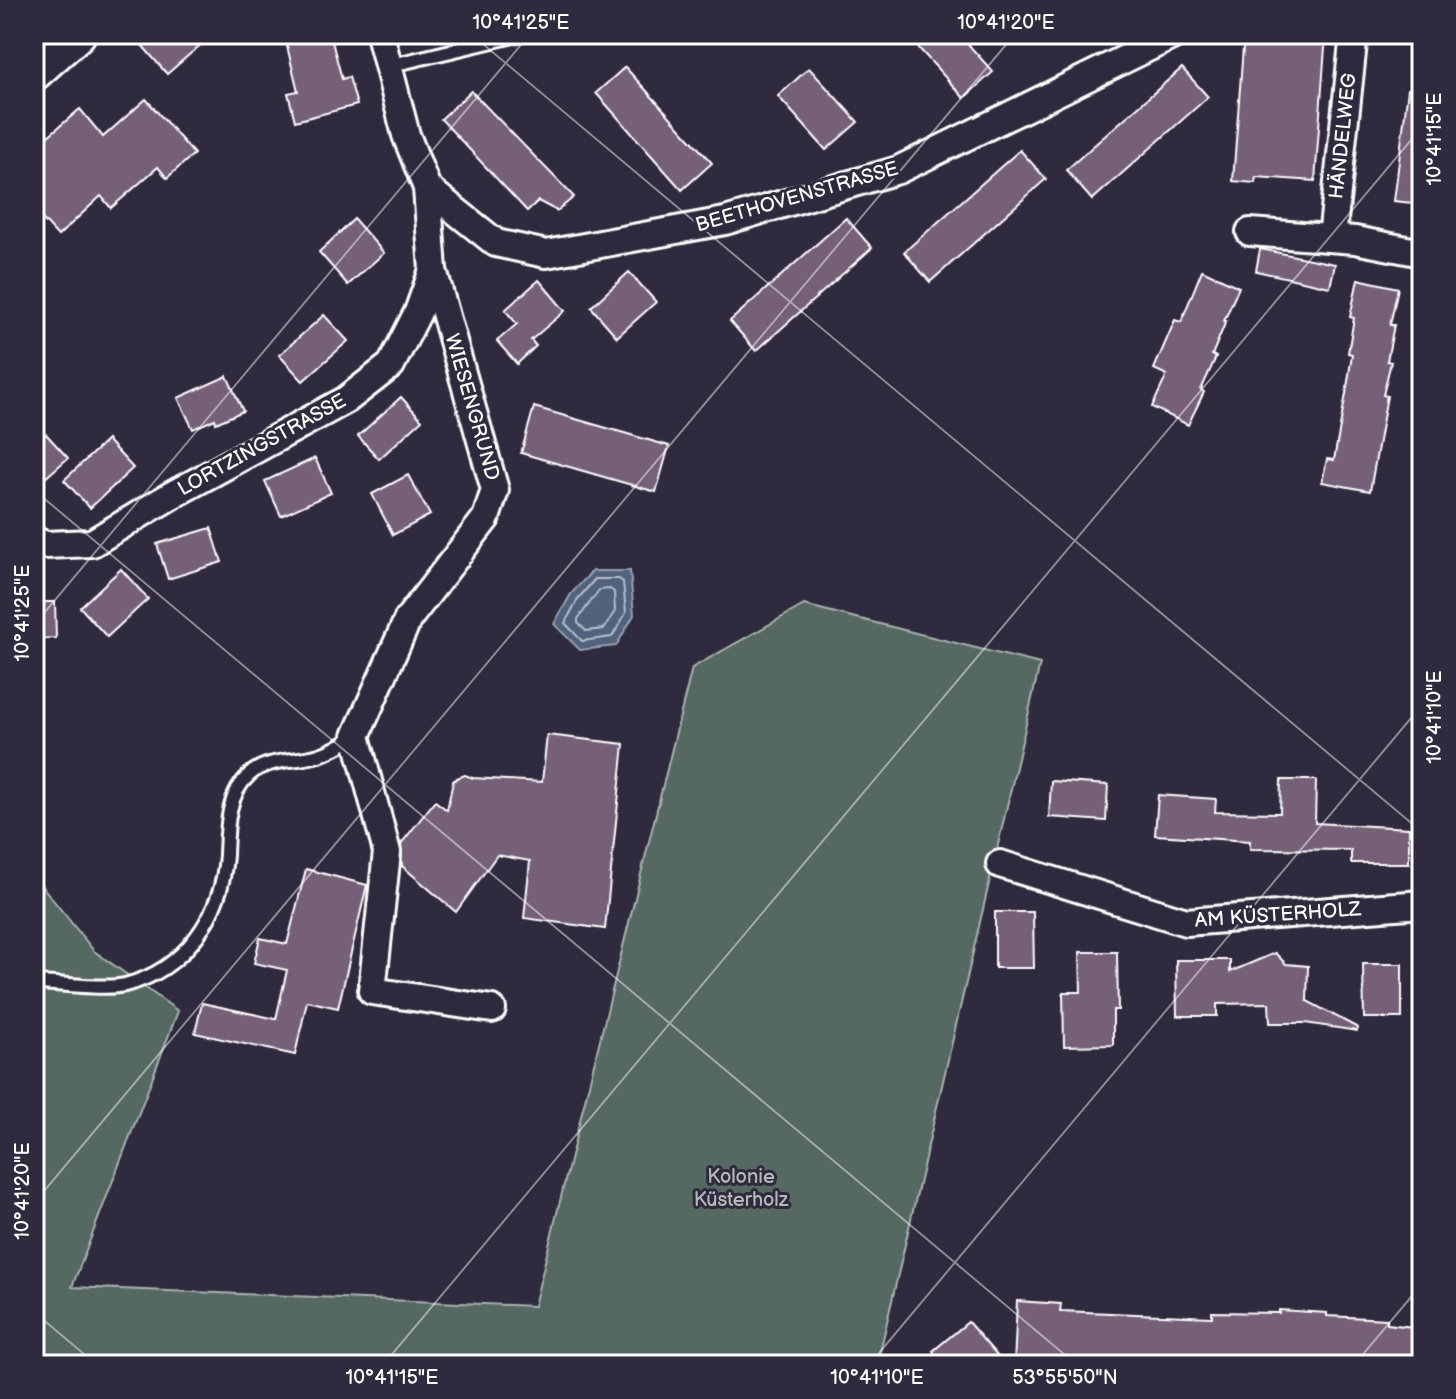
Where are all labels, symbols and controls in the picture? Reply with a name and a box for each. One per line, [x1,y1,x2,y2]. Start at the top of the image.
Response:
text: 10°41'25"E [472,11,570,35]
text: 10°41'20"E [957,11,1055,35]
street label: HÄNDELWEG [1324,72,1362,200]
text: 10°41'15"E [1423,93,1447,185]
street label: BEETHOVENSTRASSE [693,157,901,237]
street label: WIESENGRUND [440,331,504,483]
street label: LORTZINGSTRASSE [174,389,350,501]
text: 10°41'25"E [11,564,35,662]
text: 10°41'10"E [1423,670,1447,764]
street label: AM KÜSTERHOLZ [1194,896,1363,933]
text: 10°41'20"E [11,1142,35,1240]
park label: Kolonie Küsterholz [694,1165,789,1212]
text: 10°41'15"E [346,1366,438,1390]
text: 10°41'10"E [830,1366,924,1390]
text: 53°55'50"N [1012,1366,1118,1390]

